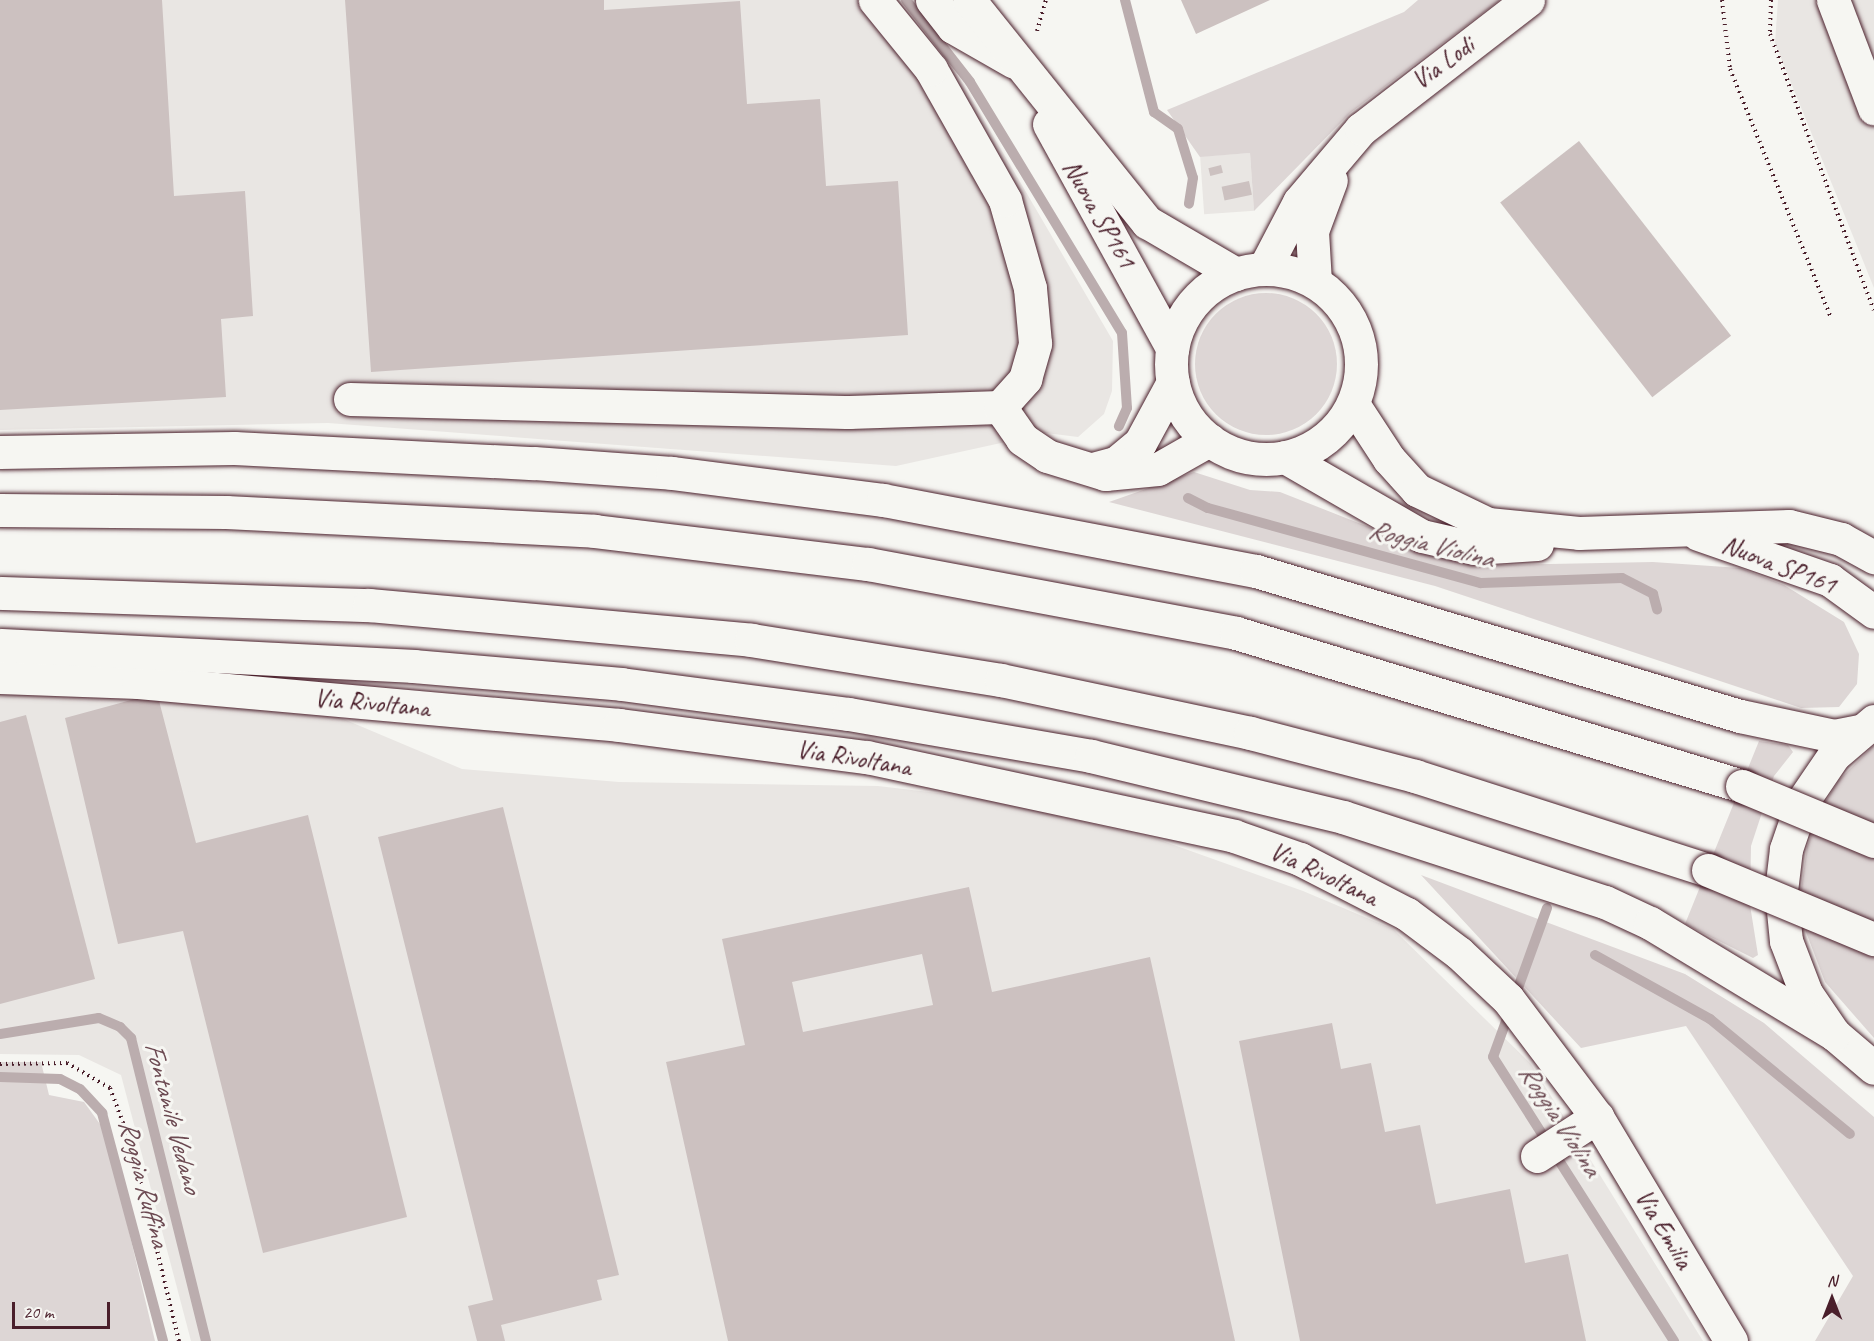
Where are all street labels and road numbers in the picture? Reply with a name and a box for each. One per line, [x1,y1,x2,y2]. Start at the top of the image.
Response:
street label: Via Lodi [1406,30,1480,96]
street label: Nuova SP161 [1056,154,1142,274]
street label: Nuova SP161 [1717,529,1841,601]
street label: Via Rivoltana [312,682,432,724]
street label: Via Rivoltana [793,733,915,783]
street label: Via Rivoltana [1264,835,1384,913]
street label: Via Emilia [1628,1184,1700,1274]

